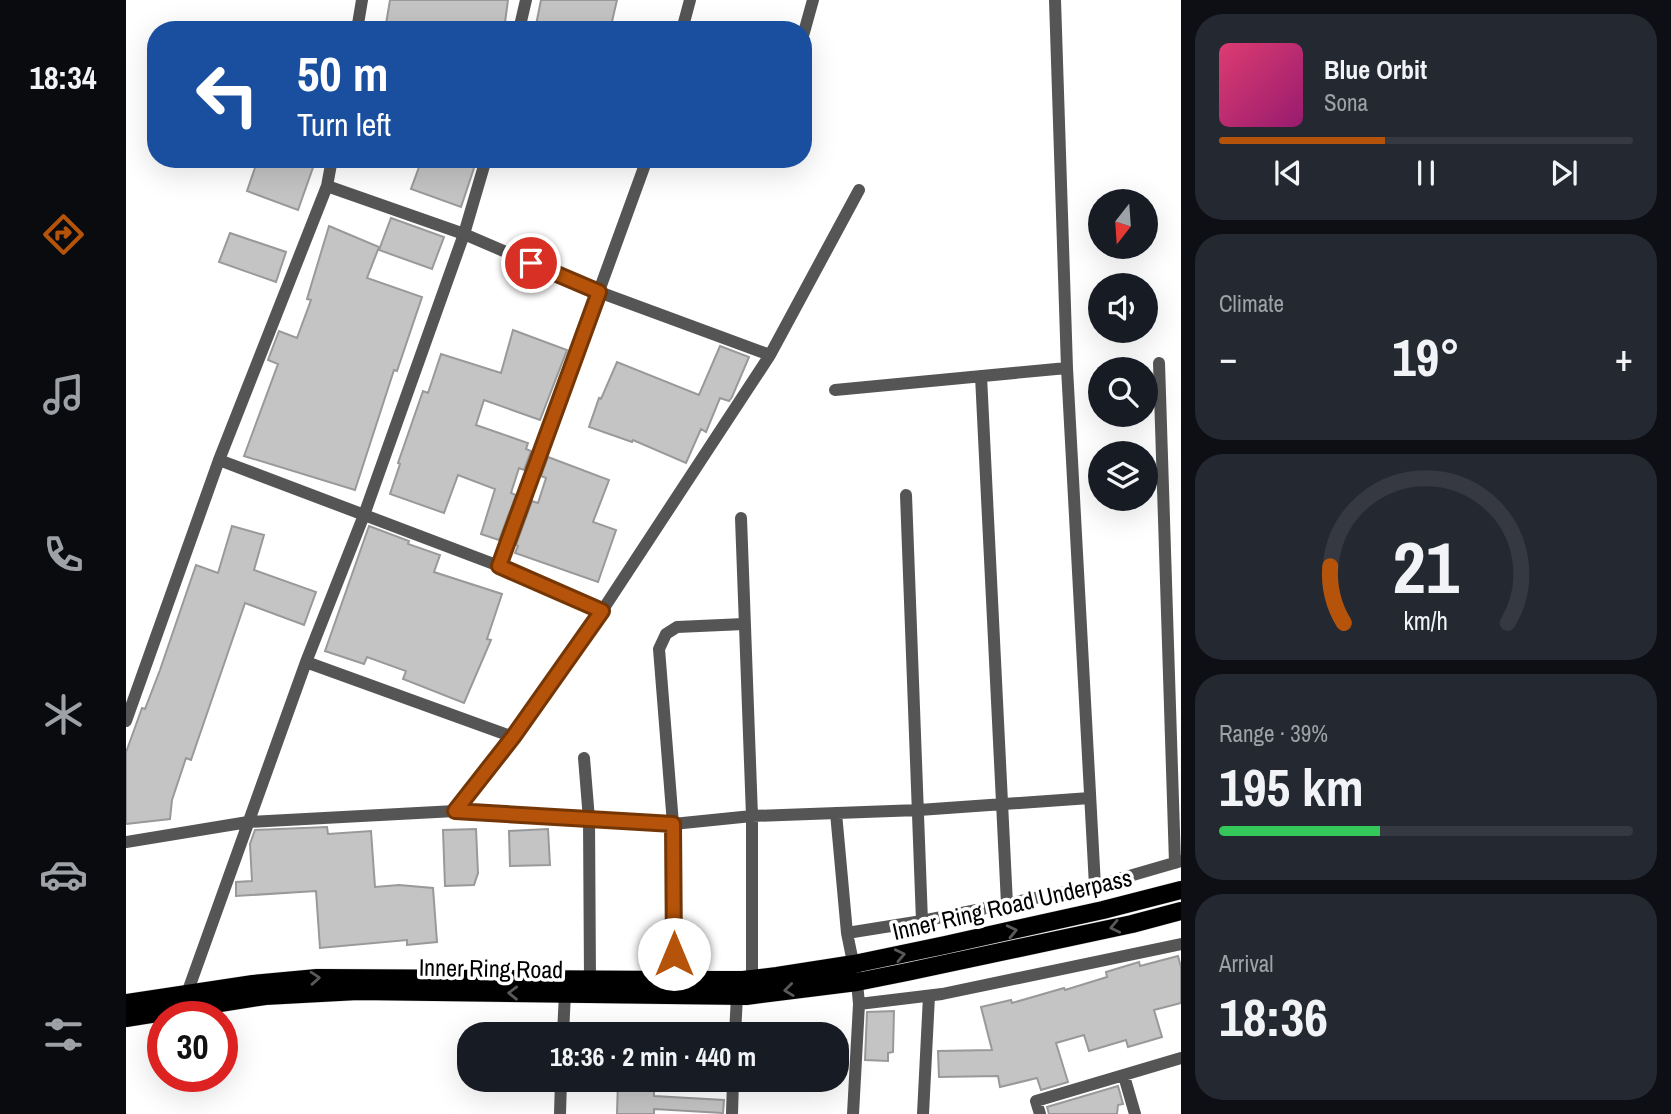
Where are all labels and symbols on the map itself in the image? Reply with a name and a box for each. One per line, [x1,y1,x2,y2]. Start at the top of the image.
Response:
north arrow [1088,189,1158,259]
pin [501,233,561,293]
street label: Inner Ring Road Underpass [889,861,1135,947]
position arrow [637,917,711,991]
one-way arrow [1109,919,1121,934]
one-way arrow [1006,924,1018,939]
one-way arrow [894,948,906,963]
street label: Inner Ring Road [419,951,563,985]
one-way arrow [310,971,321,986]
one-way arrow [784,983,795,998]
one-way arrow [508,985,518,1001]
speed limit sign: 30 [147,1001,238,1092]

